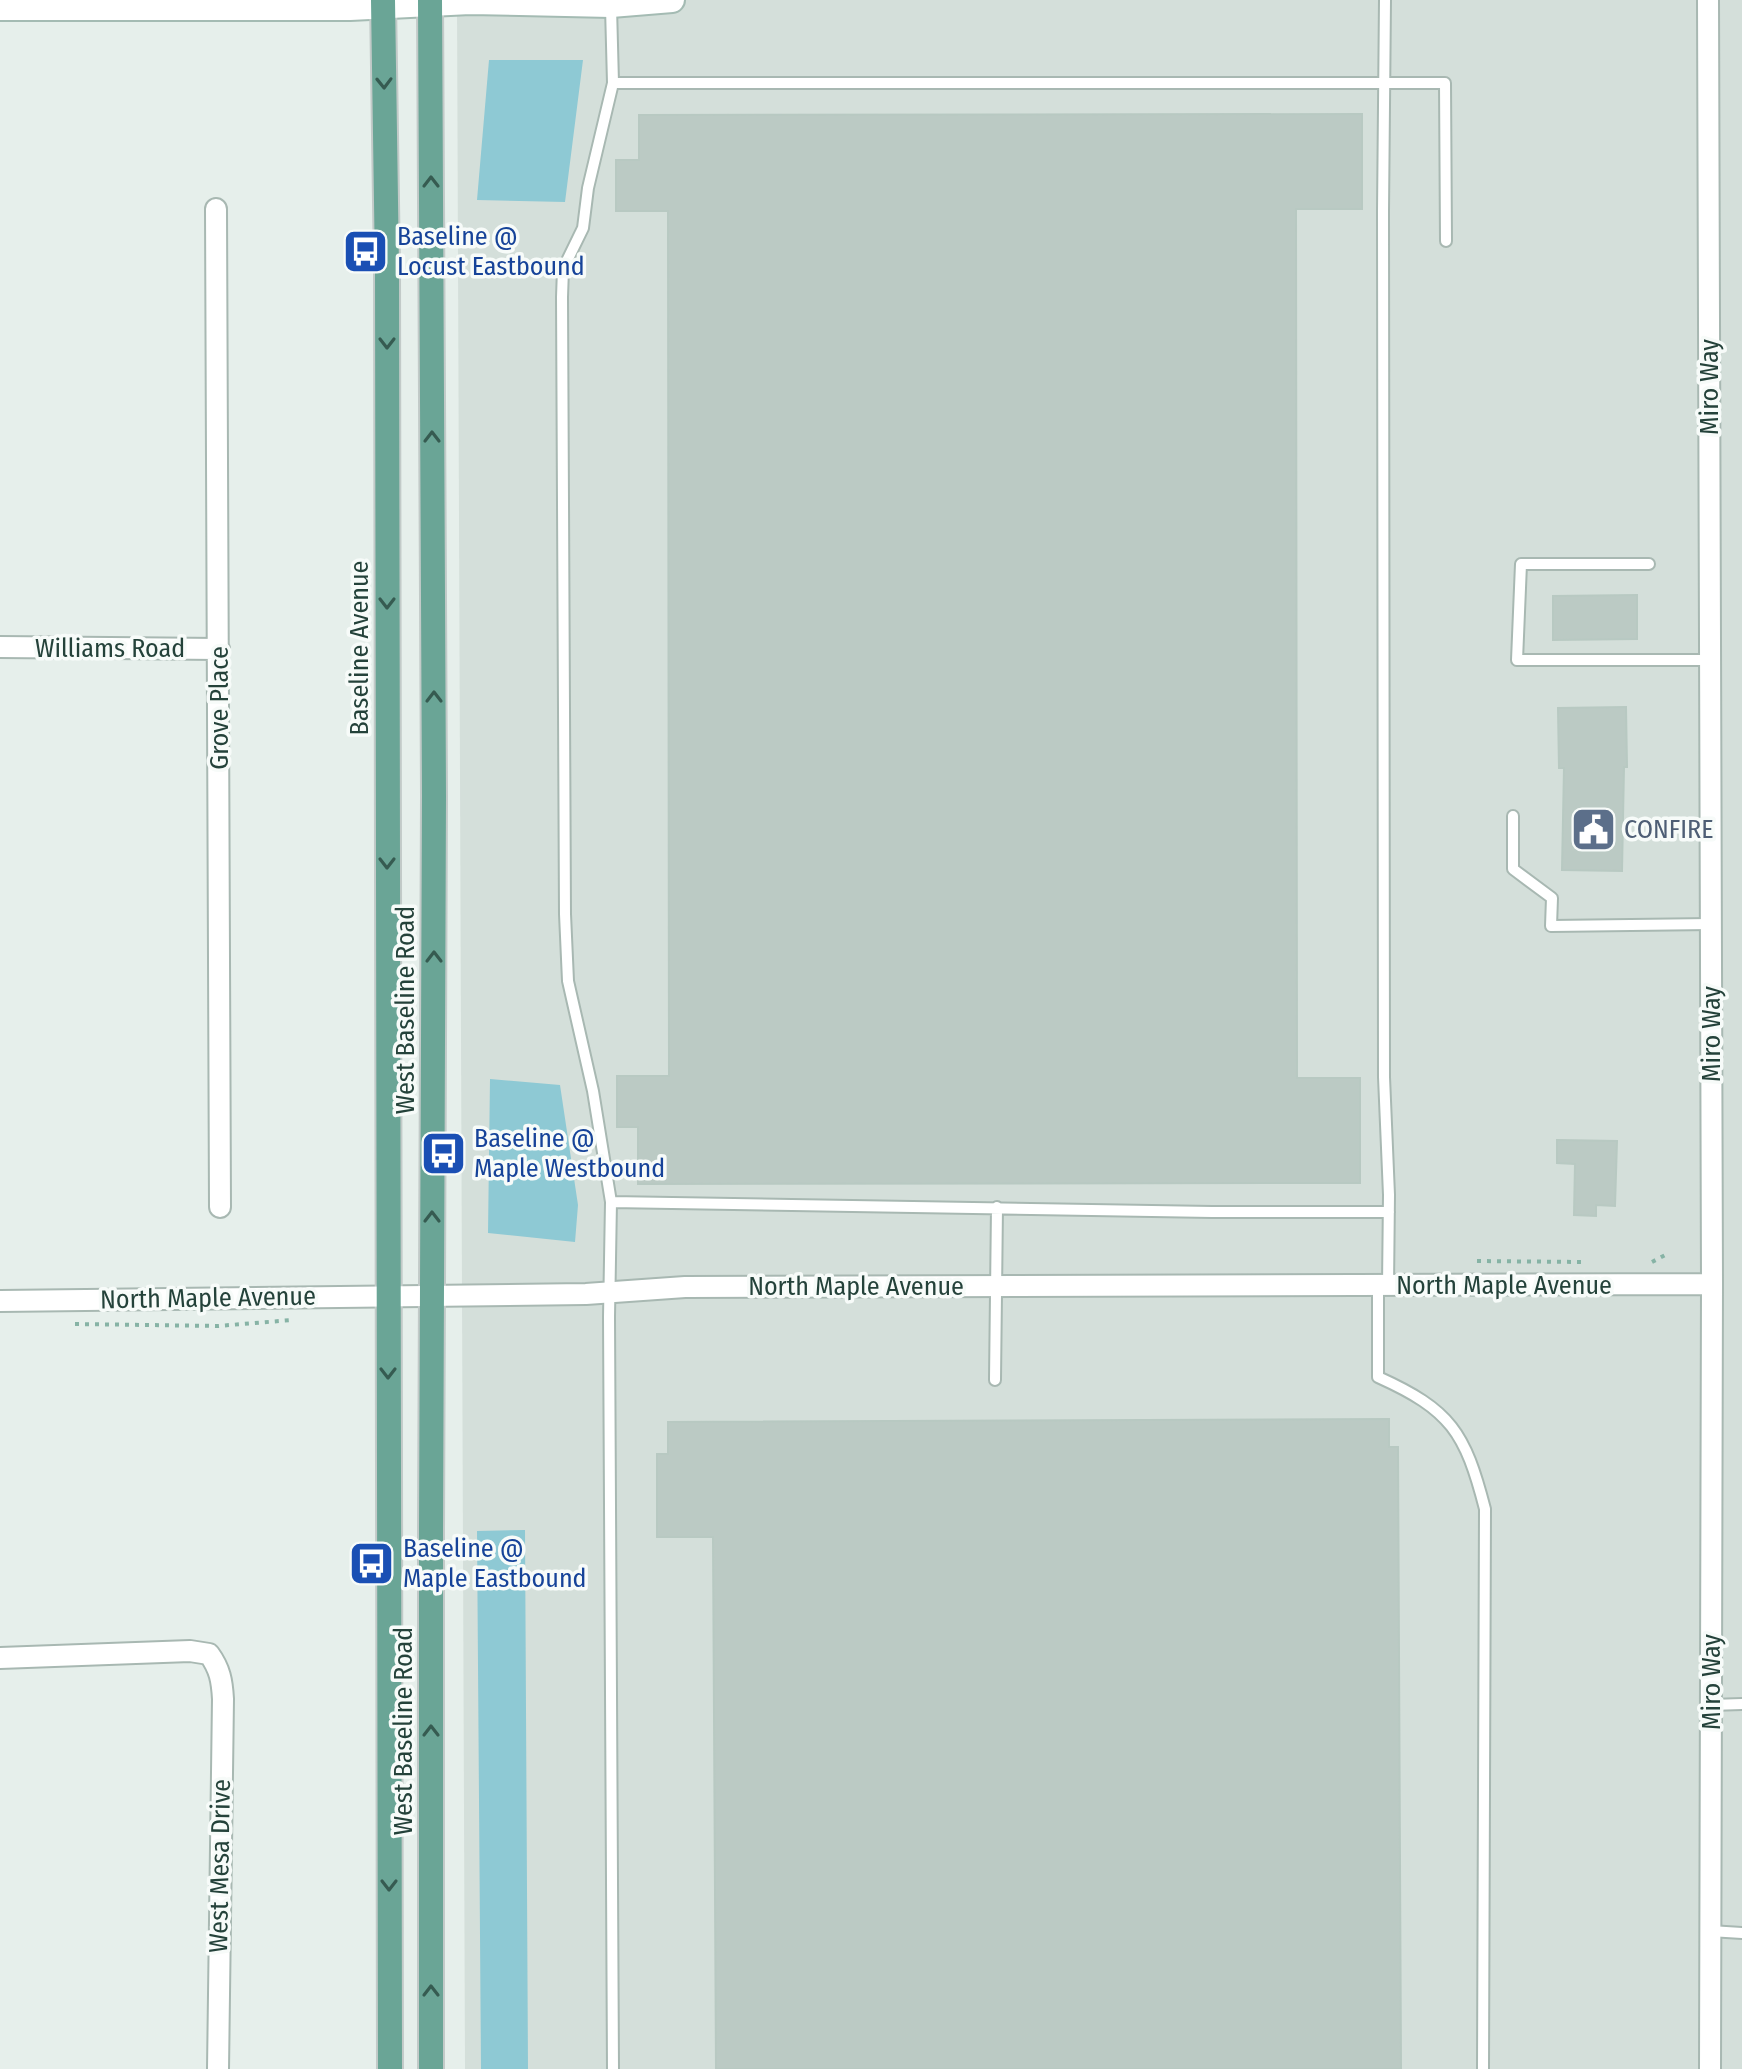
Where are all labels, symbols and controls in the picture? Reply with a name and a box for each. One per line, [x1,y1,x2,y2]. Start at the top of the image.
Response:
one-way arrow [376,77,393,90]
one-way arrow [422,175,440,188]
place label: Baseline @ Locust Eastbound [397,221,585,282]
bus stop icon: Baseline @ Locust Eastbound [342,227,390,275]
one-way arrow [378,337,396,350]
street label: Miro Way [1694,339,1725,435]
one-way arrow [423,430,441,443]
street label: Baseline Avenue [344,561,375,735]
one-way arrow [378,597,396,610]
street label: Williams Road [35,633,185,664]
street label: Grove Place [204,646,235,770]
one-way arrow [425,690,443,703]
public building icon: CONFIRE [1569,805,1617,853]
place label: CONFIRE [1624,814,1713,845]
one-way arrow [378,857,396,870]
street label: West Baseline Road [390,906,421,1114]
one-way arrow [425,950,442,963]
street label: Miro Way [1696,986,1727,1082]
place label: Baseline @ Maple Westbound [474,1123,665,1184]
bus stop icon: Baseline @ Maple Westbound [419,1129,467,1177]
one-way arrow [423,1210,441,1223]
street label: North Maple Avenue [1396,1270,1612,1301]
street label: North Maple Avenue [748,1271,964,1302]
street label: North Maple Avenue [100,1281,316,1315]
one-way arrow [379,1367,396,1380]
place label: Baseline @ Maple Eastbound [403,1533,587,1594]
bus stop icon: Baseline @ Maple Eastbound [348,1539,396,1587]
street label: West Baseline Road [388,1627,419,1835]
street label: Miro Way [1696,1634,1727,1730]
one-way arrow [422,1724,440,1737]
street label: West Mesa Drive [203,1779,237,1953]
one-way arrow [380,1879,398,1892]
one-way arrow [422,1984,440,1997]

